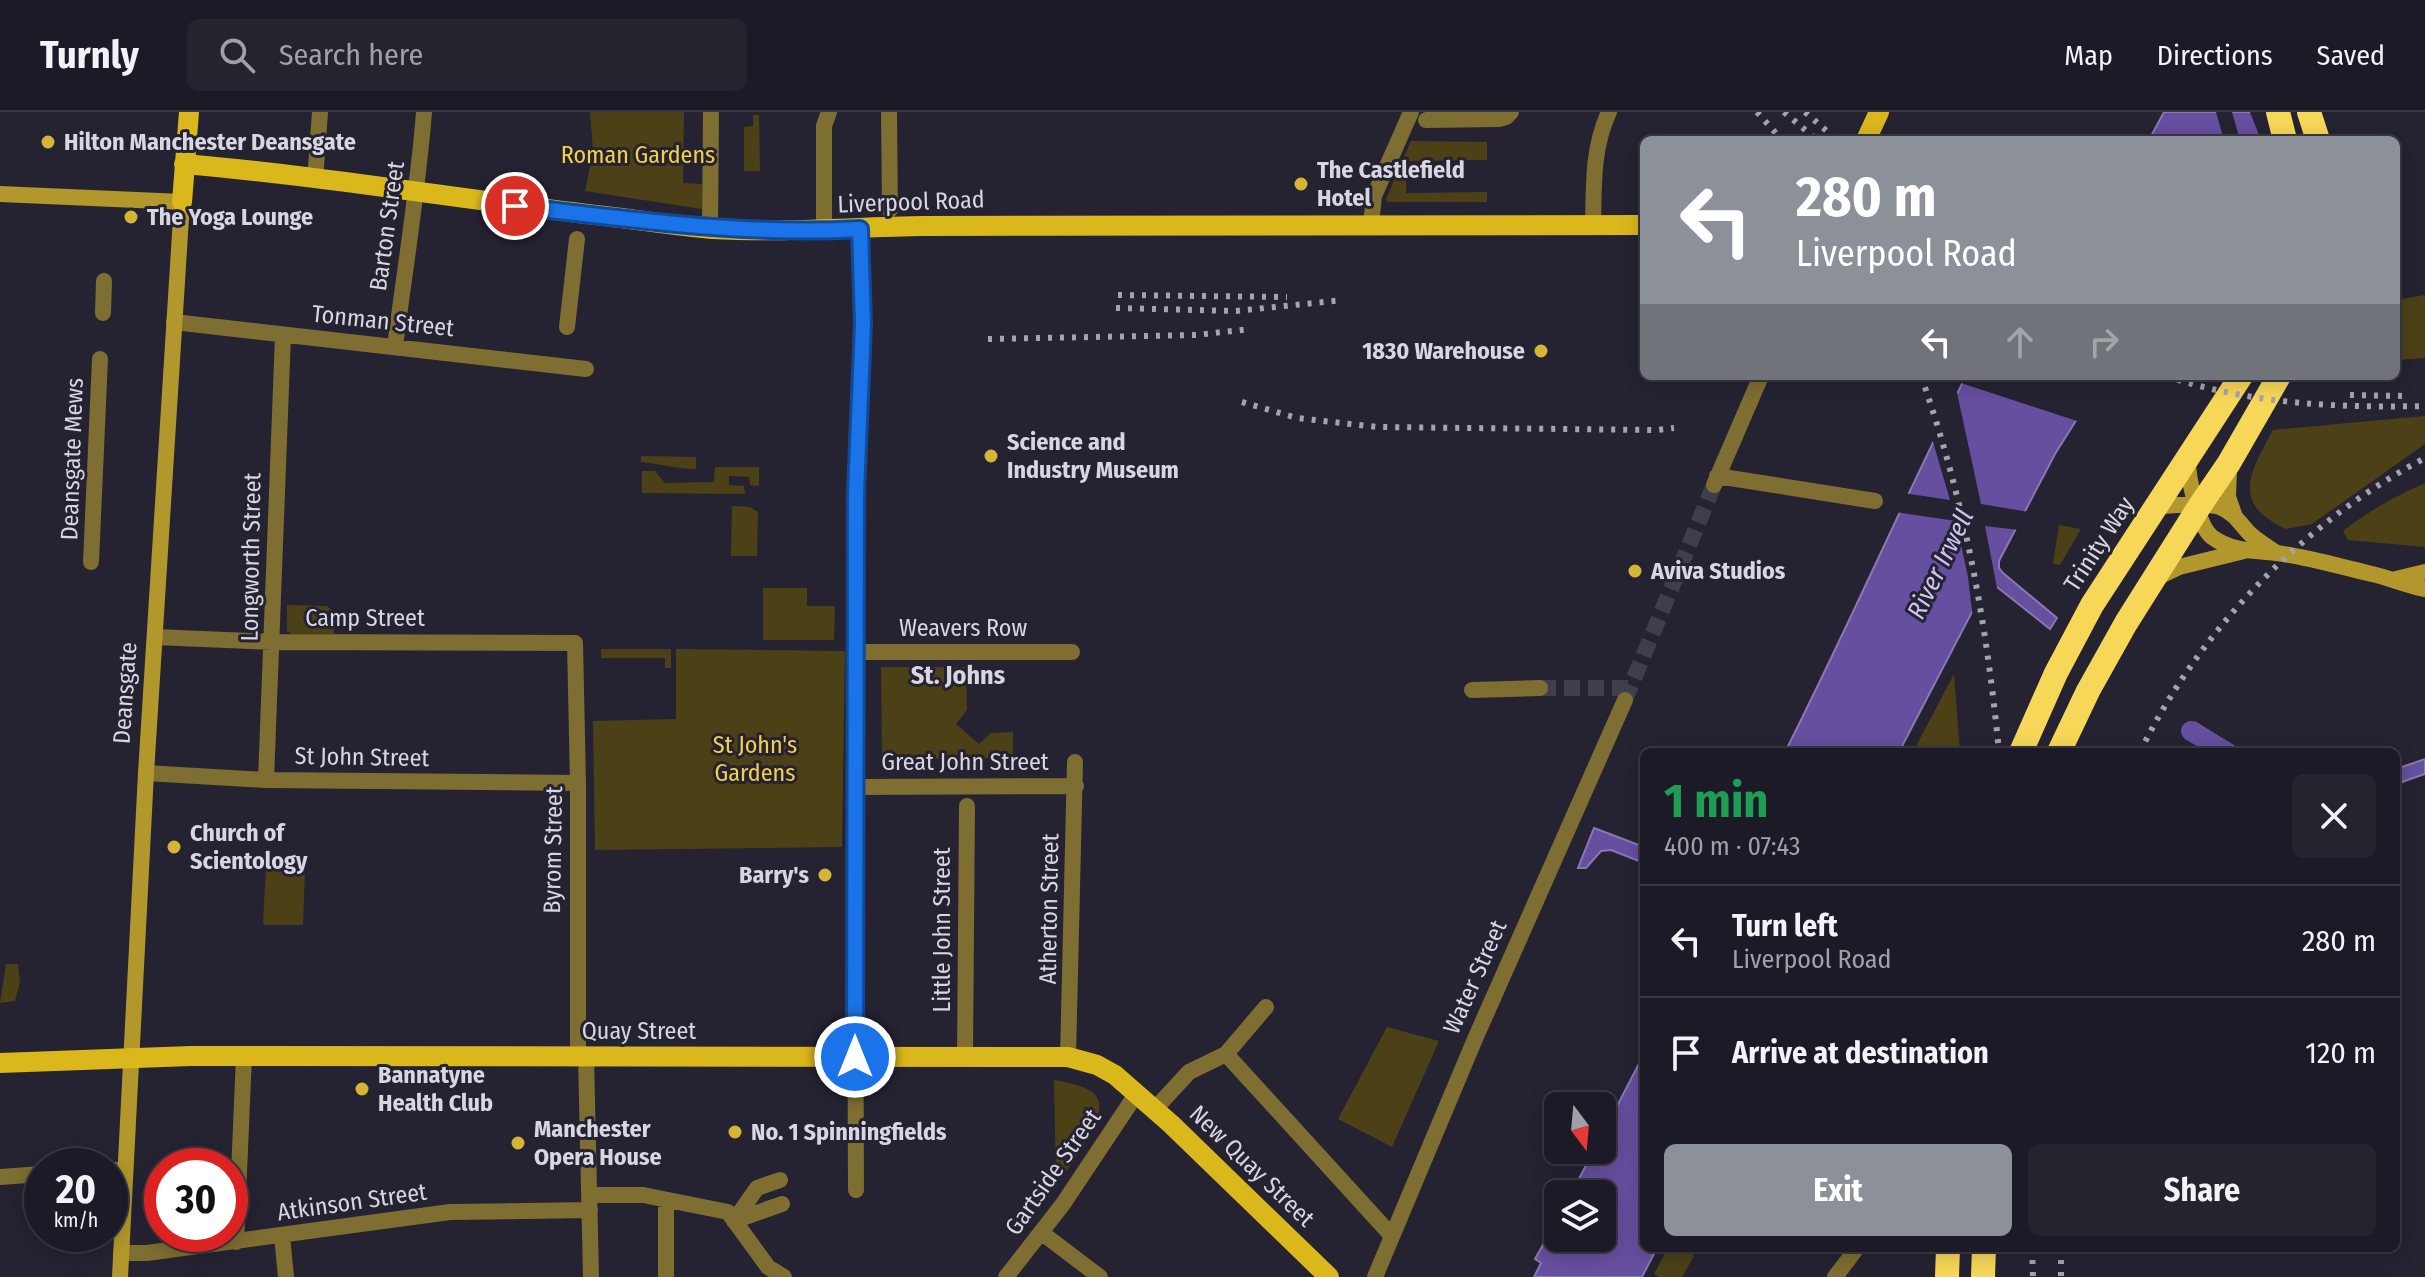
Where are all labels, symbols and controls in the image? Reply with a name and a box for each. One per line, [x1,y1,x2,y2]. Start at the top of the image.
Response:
search box [187,19,747,91]
text: Turnly [40,32,139,78]
icon: search [215,33,259,77]
text: Search here [279,37,423,73]
text: Map [2064,39,2113,72]
text: Directions [2157,39,2273,72]
text: Saved [2317,39,2385,72]
place label: Hilton Manchester Deansgate [64,128,356,156]
marker: Hilton Manchester Deansgate [39,133,57,151]
park label: Roman Gardens [561,141,715,169]
place label: The Castlefield Hotel [1317,156,1465,212]
street label: Barton Street [364,159,410,293]
text: 280 m [1796,164,1936,231]
icon: left [1664,168,1768,272]
pin [481,172,549,240]
marker: The Castlefield Hotel [1292,175,1310,193]
icon: arrive [493,184,537,228]
street label: Liverpool Road [837,185,985,219]
place label: The Yoga Lounge [147,203,313,231]
marker: The Yoga Lounge [122,208,140,226]
text: Liverpool Road [1796,232,2017,276]
street label: Tonman Street [311,300,456,342]
icon: left [1914,320,1958,364]
icon: ahead [1998,320,2042,364]
icon: right [2082,320,2126,364]
place label: 1830 Warehouse [1362,337,1525,365]
marker: 1830 Warehouse [1532,342,1550,360]
street label: Deansgate Mews [55,377,89,541]
place label: Science and Industry Museum [1007,428,1179,484]
marker: Science and Industry Museum [982,447,1000,465]
street label: Longworth Street [236,472,266,641]
street label: Trinity Way [2058,491,2140,596]
water label: River Irwell [1901,504,1980,624]
place label: Aviva Studios [1650,557,1786,585]
marker: Aviva Studios [1626,562,1644,580]
street label: Camp Street [305,604,425,632]
street label: Weavers Row [899,614,1027,642]
street label: Deansgate [107,641,143,745]
district label: St. Johns [911,660,1005,691]
park label: St John's Gardens [713,731,797,787]
street label: St John Street [295,742,430,772]
street label: Great John Street [881,748,1049,776]
text: 1 min [1664,772,1769,830]
button: close [2292,774,2376,858]
street label: Byrom Street [538,786,568,914]
place label: Church of Scientology [190,819,308,875]
text: 400 m · 07:43 [1664,831,1800,862]
street label: Atherton Street [1034,833,1064,985]
marker: Church of Scientology [165,838,183,856]
street label: Little John Street [928,847,956,1012]
place label: Barry's [739,861,809,889]
marker: Barry's [816,866,834,884]
text: Turn left [1732,908,1838,944]
street label: Water Street [1438,916,1513,1038]
icon: left [1664,919,1708,963]
text: 280 m [2302,923,2376,959]
text: Liverpool Road [1732,944,1892,975]
position arrow [813,1015,897,1099]
street label: Quay Street [582,1017,696,1045]
icon: arrive [1664,1031,1708,1075]
text: Arrive at destination [1732,1035,1989,1071]
text: 120 m [2305,1035,2376,1071]
place label: Bannatyne Health Club [378,1061,493,1117]
marker: Bannatyne Health Club [353,1080,371,1098]
north arrow [1544,1092,1616,1164]
map controls [1544,1092,1616,1252]
street label: New Quay Street [1184,1100,1320,1233]
street label: Gartside Street [999,1103,1107,1240]
place label: Manchester Opera House [534,1115,662,1171]
place label: No. 1 Spinningfields [751,1118,947,1146]
marker: No. 1 Spinningfields [726,1123,744,1141]
marker: Manchester Opera House [509,1134,527,1152]
button: Exit [1664,1144,2012,1236]
button: Share [2028,1144,2376,1236]
speed limit sign: 30 [144,1148,248,1252]
text: 20 [56,1166,96,1214]
street label: Atkinson Street [276,1178,429,1226]
button: layers [1544,1180,1616,1252]
text: km/h [54,1208,98,1232]

